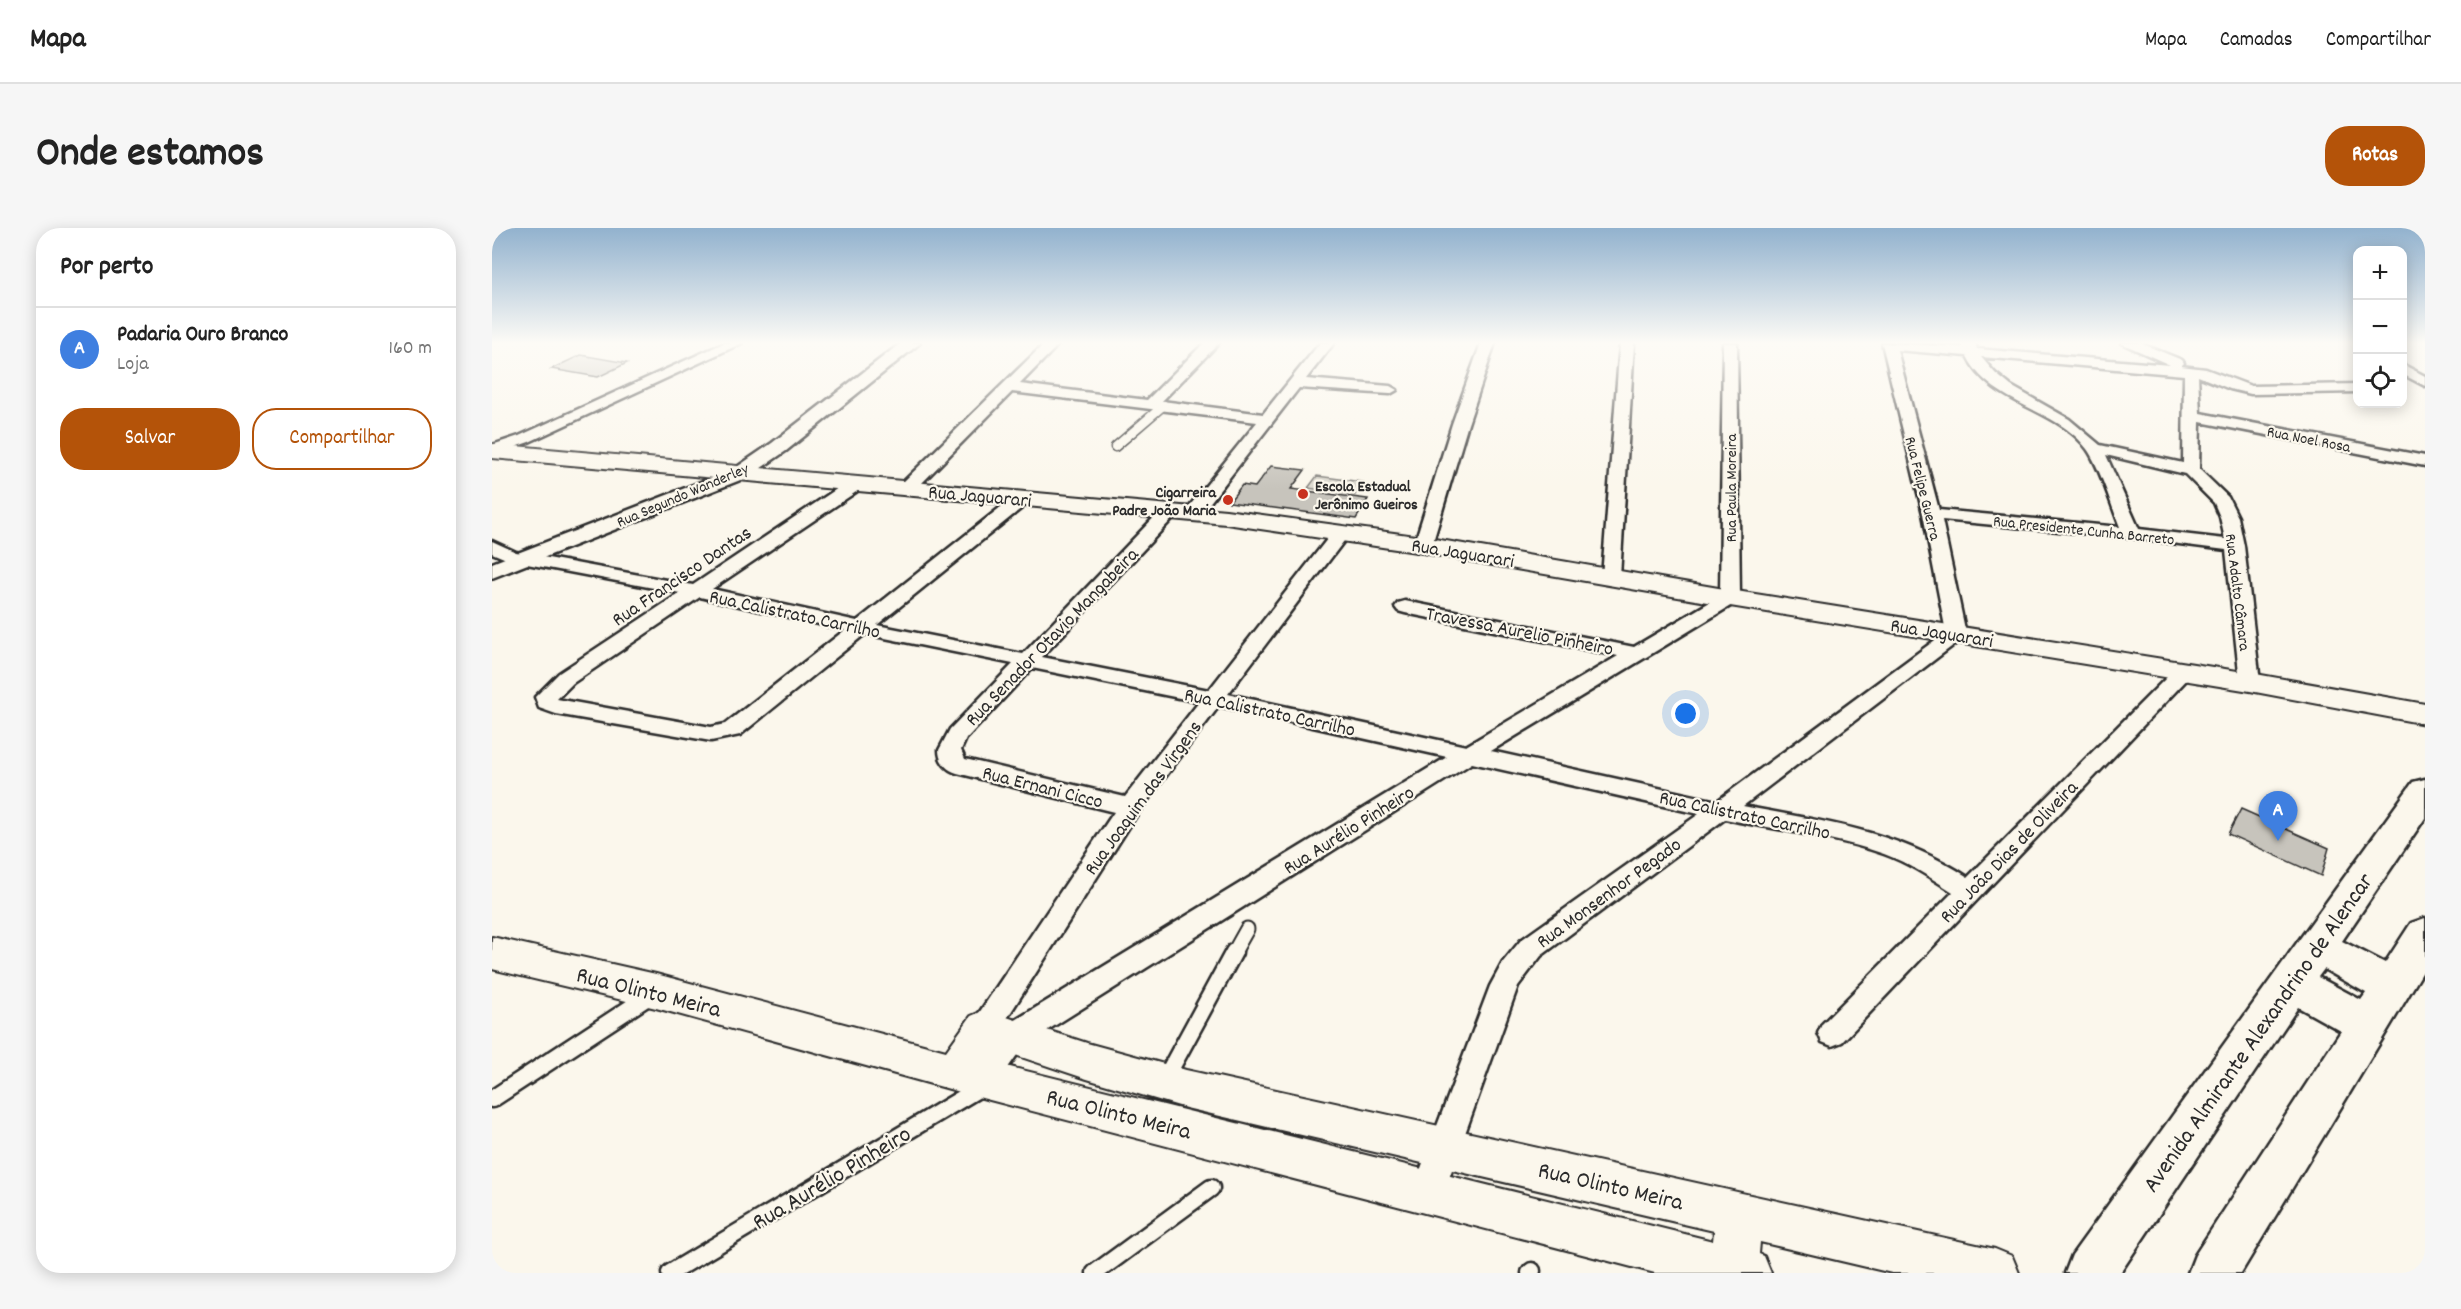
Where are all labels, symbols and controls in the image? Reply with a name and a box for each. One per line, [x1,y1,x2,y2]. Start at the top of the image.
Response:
text: Mapa [30,21,86,61]
text: Mapa [2145,26,2187,56]
text: Camadas [2220,26,2293,56]
text: Compartilhar [2326,26,2431,56]
text: Onde estamos [36,126,264,186]
button: Rotas [2325,126,2425,186]
map controls [2353,246,2407,408]
button: + [2353,246,2407,300]
text: Por perto [60,249,153,286]
button: − [2353,300,2407,354]
text: Padaria Ouro Branco [117,320,288,351]
text: A [74,335,85,363]
text: 160 m [389,335,432,363]
text: Loja [117,351,149,379]
button: locate [2353,354,2407,408]
button: Salvar [60,408,240,470]
button: Compartilhar [252,408,432,470]
street label: Rua Noel Rosa [2265,421,2353,460]
street label: Rua Paula Moreira [1721,433,1744,542]
street label: Rua Felipe Guerra [1898,434,1946,543]
street label: Rua Segundo Wanderley [613,458,753,535]
place label: Escola Estadual Jerônimo Gueiros [1315,476,1418,517]
street label: Rua Jaguarari [927,480,1033,516]
place label: Cigarreira Padre João Maria [1112,482,1217,523]
marker: Escola Estadual Jerônimo Gueiros [1296,487,1310,501]
marker: Cigarreira Padre João Maria [1221,493,1235,507]
street label: Rua Presidente Cunha Barreto [1992,511,2175,552]
street label: Rua Francisco Dantas [607,520,758,635]
street label: Rua Adalto Câmara [2218,532,2255,653]
street label: Rua Jaguarari [1409,533,1516,577]
street label: Rua Senador Otavio Mangabeira [960,542,1147,734]
street label: Rua Calistrato Carrilho [706,584,882,648]
street label: Travessa Aurelio Pinheiro [1423,601,1616,665]
street label: Rua Jaguarari [1888,613,1995,657]
street label: Rua Calistrato Carrilho [1181,682,1357,746]
your location [1671,699,1700,728]
street label: Rua Joaquim das Virgens [1079,716,1210,882]
street label: Rua Ernani Cicco [979,760,1106,817]
street label: Rua João Dias de Oliveira [1935,775,2086,931]
street label: Rua Aurélio Pinheiro [1279,780,1421,883]
street label: Rua Calistrato Carrilho [1656,785,1832,849]
pin: A [2258,792,2298,841]
street label: Rua Monsenhor Pegado [1532,832,1688,957]
street label: Avenida Almirante Alexandrino de Alencar [2136,867,2383,1200]
street label: Rua Olinto Meira [572,960,725,1028]
street label: Rua Olinto Meira [1042,1082,1195,1150]
street label: Rua Aurélio Pinheiro [747,1119,918,1240]
street label: Rua Olinto Meira [1534,1155,1687,1221]

